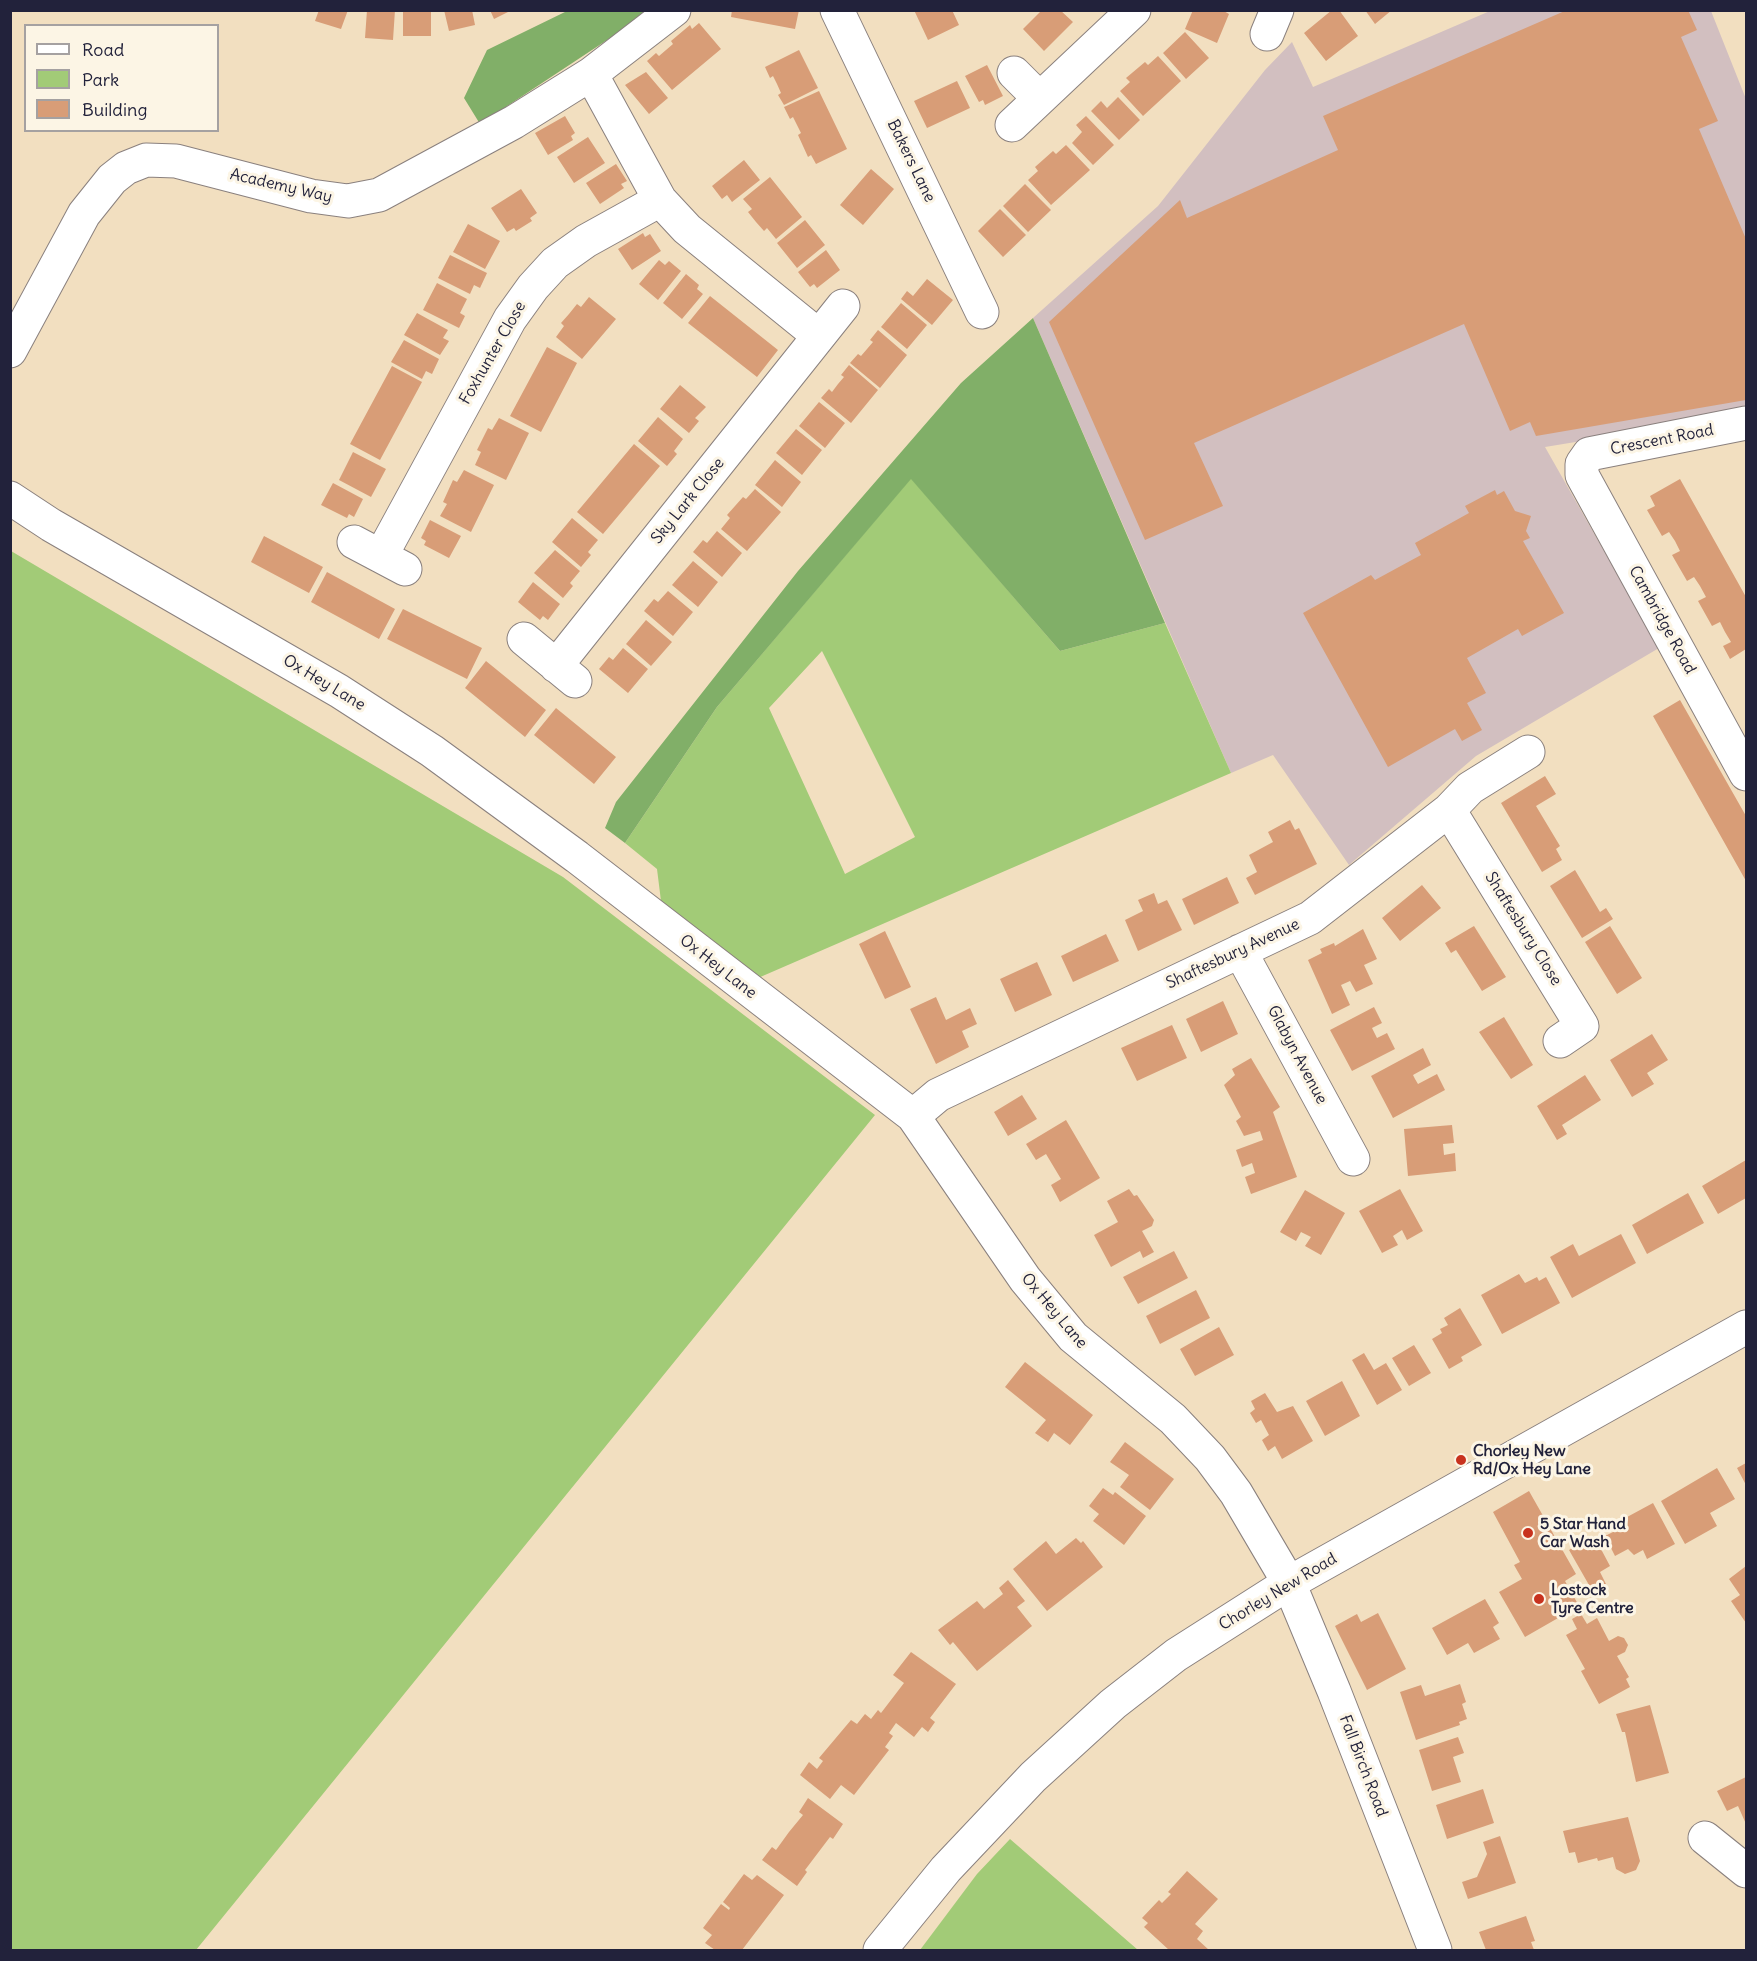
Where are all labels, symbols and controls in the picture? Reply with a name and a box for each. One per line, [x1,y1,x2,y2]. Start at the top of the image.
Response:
legend [24,24,219,132]
text: Road [82,38,124,61]
text: Park [82,68,119,91]
text: Building [82,98,147,121]
street label: Bakers Lane [883,117,939,205]
street label: Academy Way [228,165,334,207]
street label: Foxhunter Close [456,298,530,408]
street label: Crescent Road [1609,421,1715,459]
street label: Sky Lark Close [647,454,729,548]
street label: Cambridge Road [1624,563,1700,677]
street label: Ox Hey Lane [279,651,369,715]
street label: Shaftesbury Close [1480,869,1566,989]
street label: Shaftesbury Avenue [1163,915,1303,993]
street label: Ox Hey Lane [676,931,760,1003]
street label: Glabyn Avenue [1263,1002,1331,1108]
street label: Ox Hey Lane [1017,1269,1091,1353]
place label: Chorley New Rd/Ox Hey Lane [1473,1441,1591,1479]
marker: Chorley New Rd/Ox Hey Lane [1454,1453,1468,1467]
place label: 5 Star Hand Car Wash [1540,1514,1626,1552]
marker: 5 Star Hand Car Wash [1521,1526,1535,1540]
street label: Chorley New Road [1216,1549,1340,1635]
place label: Lostock Tyre Centre [1551,1580,1634,1618]
marker: Lostock Tyre Centre [1532,1592,1546,1606]
street label: Fall Birch Road [1335,1712,1391,1820]

